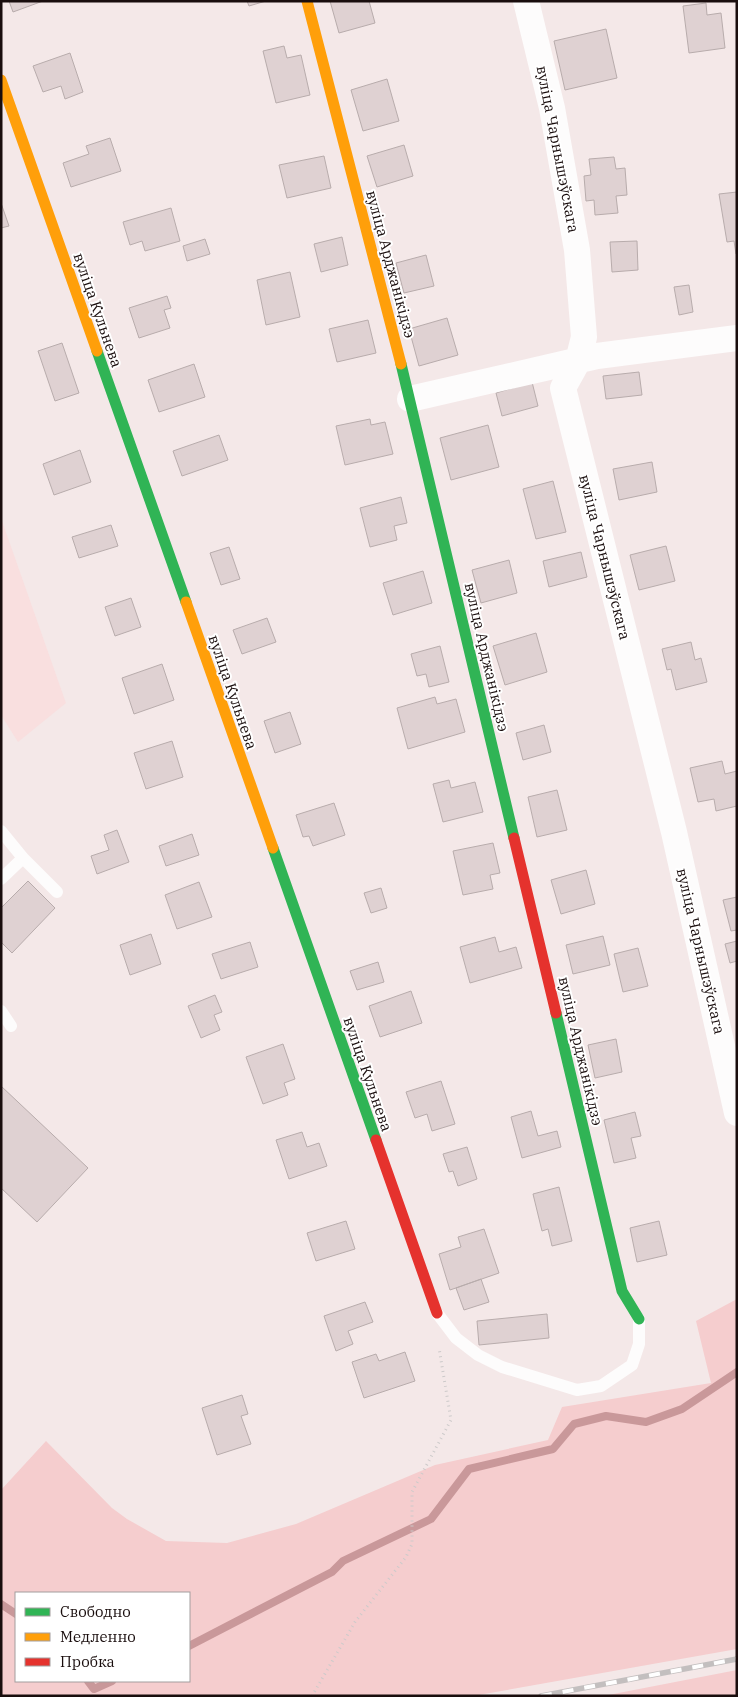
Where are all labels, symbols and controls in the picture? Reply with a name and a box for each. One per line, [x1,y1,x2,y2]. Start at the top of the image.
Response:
street label: вуліца Чарнышэўскага [532,64,584,234]
street label: вуліца Арджанікідзэ [362,188,420,340]
street label: вуліца Кульнева [70,250,126,370]
street label: вуліца Чарнышэўскага [575,472,635,642]
street label: вуліца Арджанікідзэ [461,581,513,733]
street label: вуліца Кульнева [205,632,261,752]
street label: вуліца Чарнышэўскага [673,866,729,1036]
street label: вуліца Арджанікідзэ [555,975,607,1127]
street label: вуліца Кульнева [340,1014,396,1134]
legend [15,1592,190,1682]
text: Свободно [60,1602,131,1621]
text: Медленно [60,1627,136,1646]
text: Пробка [60,1652,115,1671]

